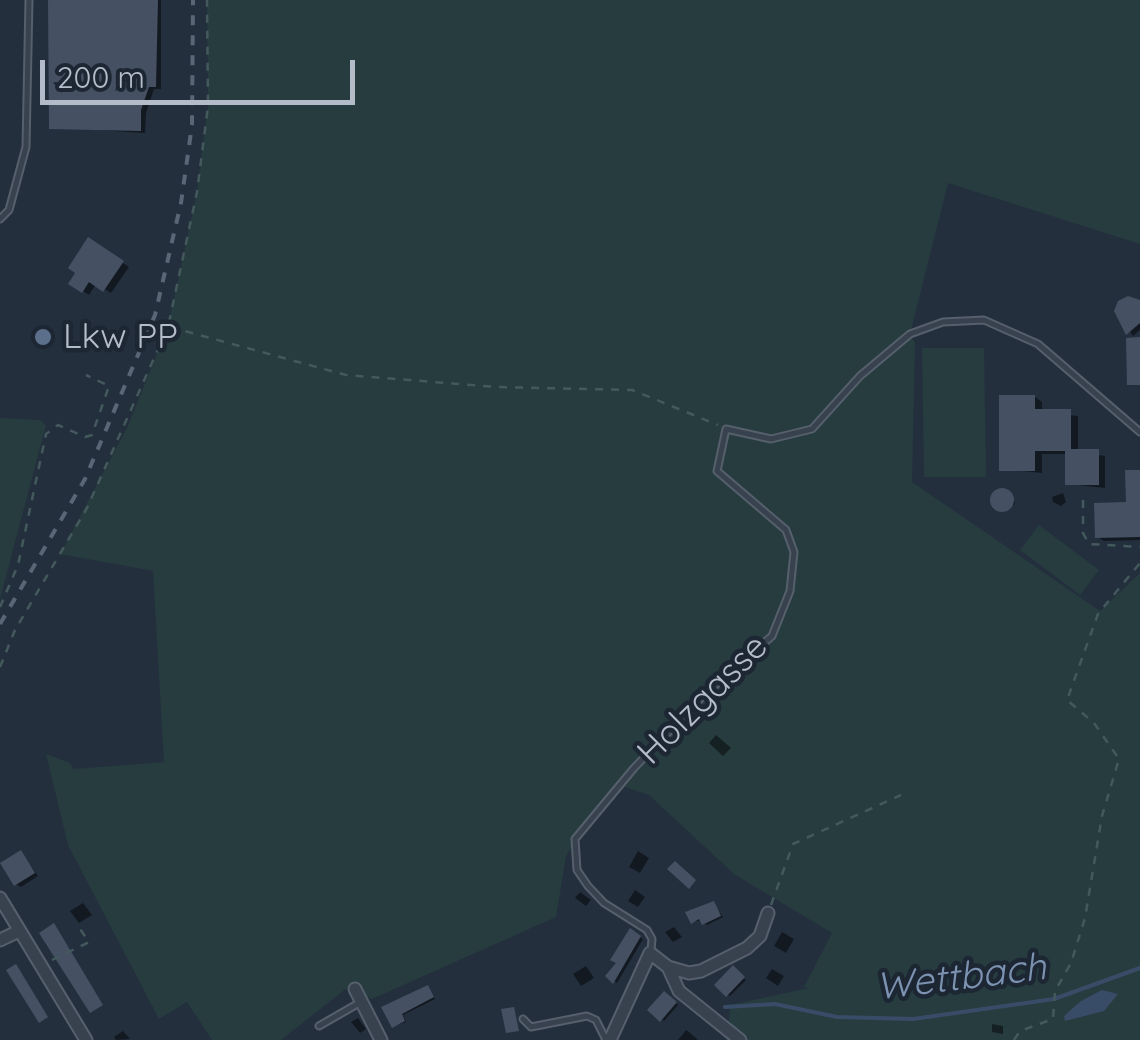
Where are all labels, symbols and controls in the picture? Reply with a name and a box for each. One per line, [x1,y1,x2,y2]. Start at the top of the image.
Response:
scale bar [45,40,360,102]
text: 200 m [57,58,145,96]
place label: Lkw PP [63,316,178,358]
marker: Lkw PP [32,326,54,348]
street label: Holzgasse [629,626,777,774]
water label: Wettbach [874,945,1048,1011]

